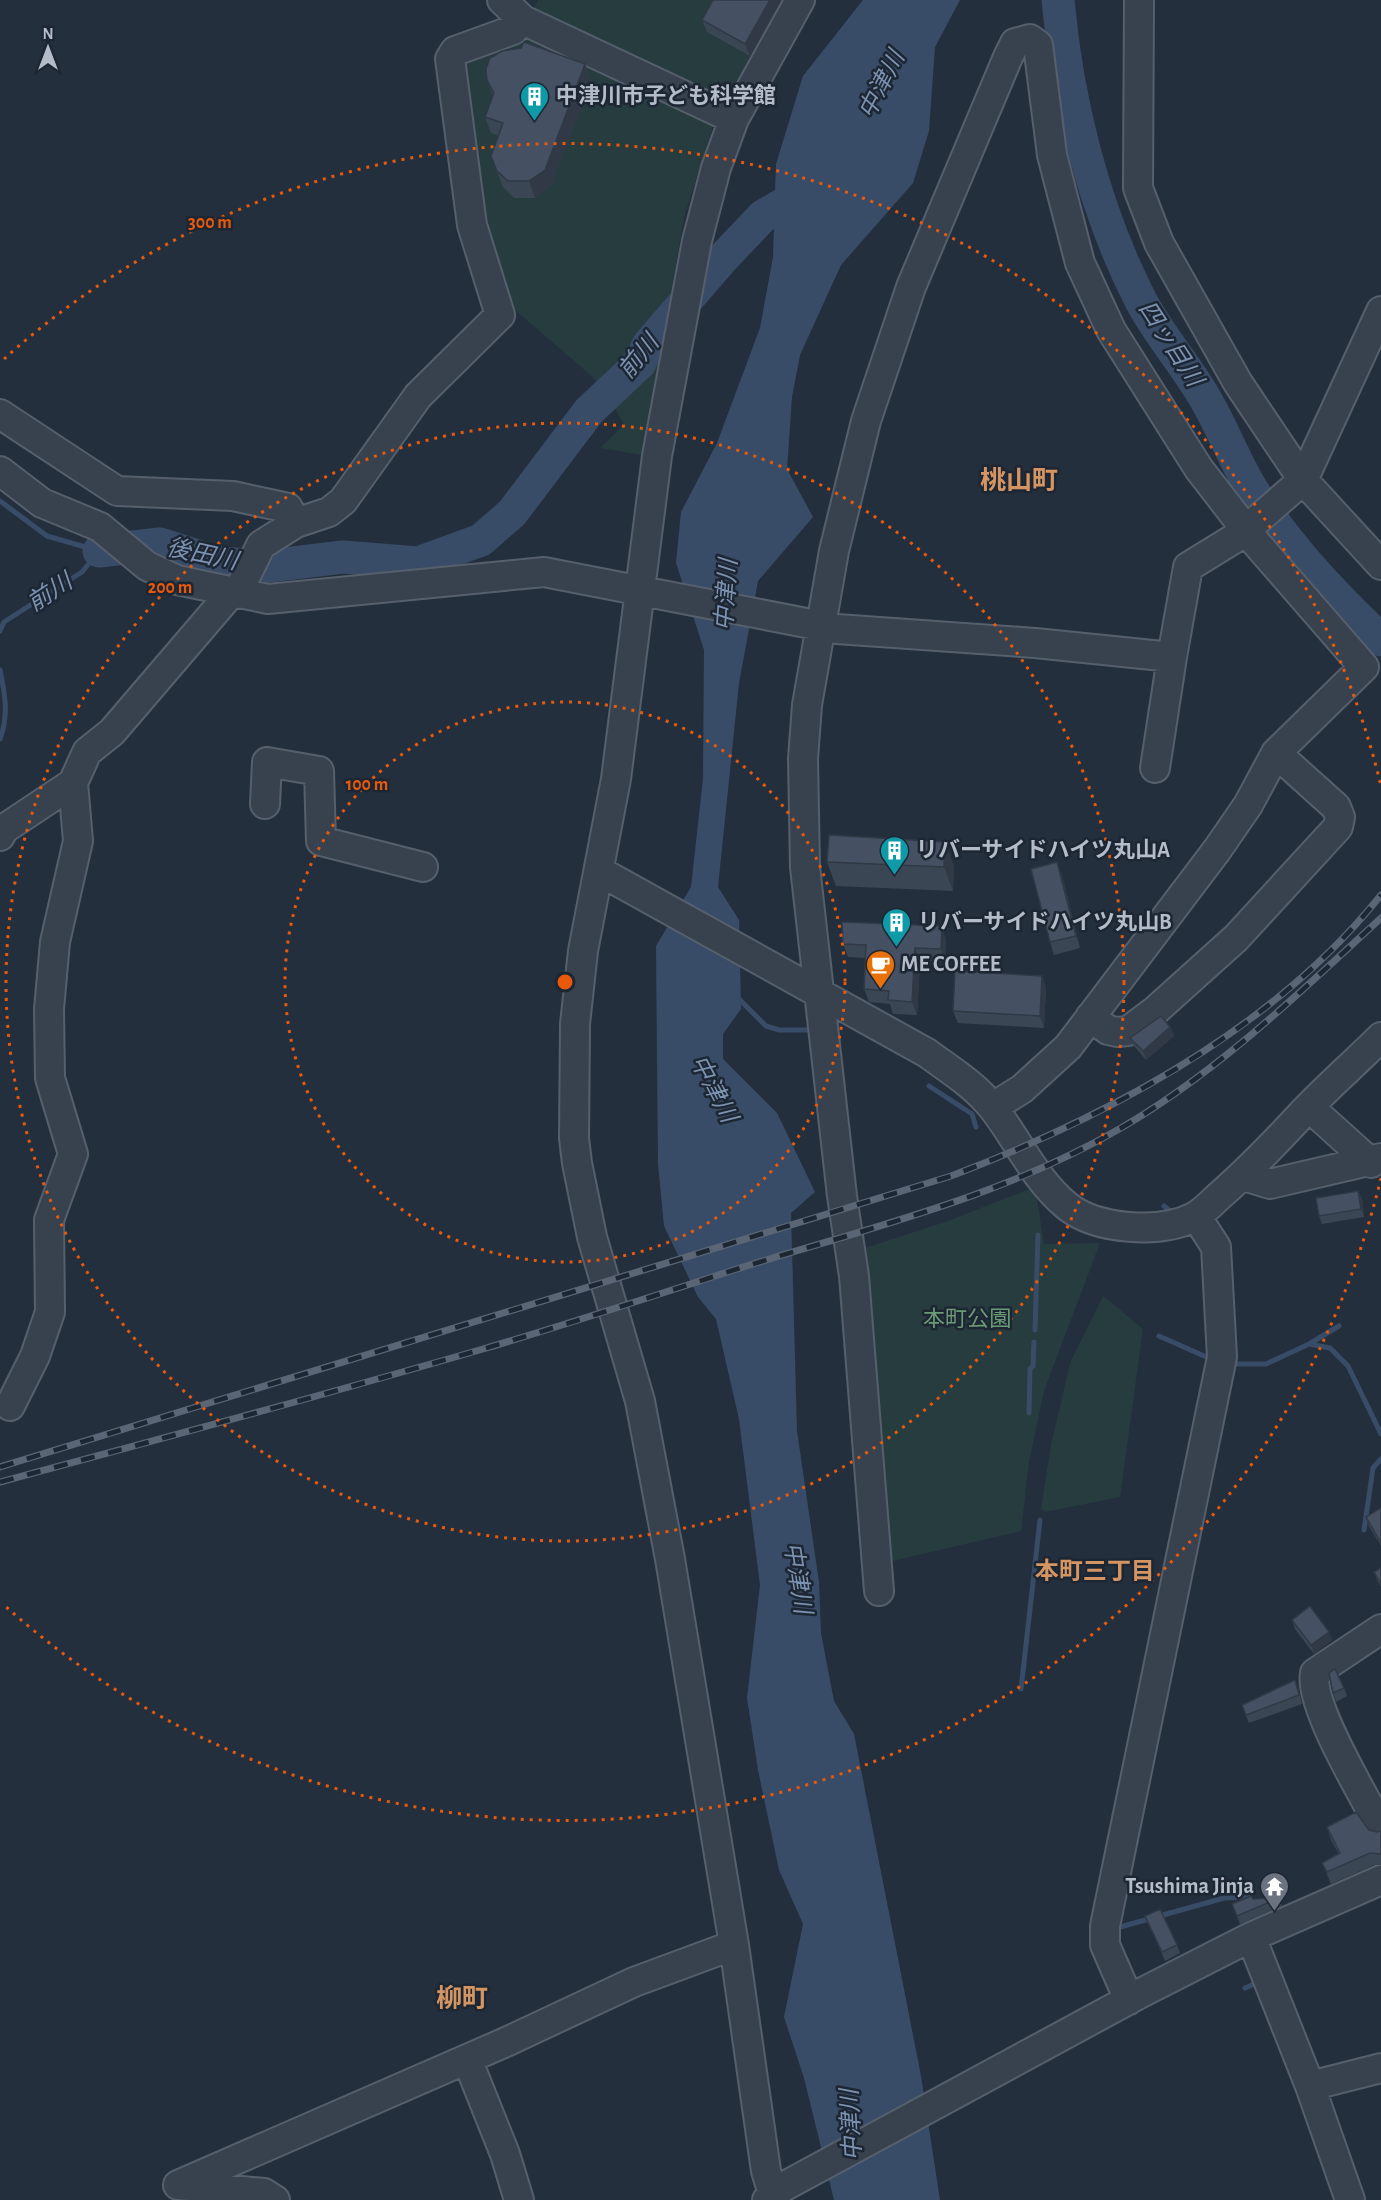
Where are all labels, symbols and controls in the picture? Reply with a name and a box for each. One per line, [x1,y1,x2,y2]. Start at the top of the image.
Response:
north arrow [18,18,78,78]
text: N [42,26,54,42]
water label: 中津川 [853,44,910,123]
building icon: 中津川市子ども科学館 [519,80,551,122]
place label: 中津川市子ども科学館 [556,84,776,107]
text: 300 m [188,214,232,232]
water label: 四ッ目川 [1134,297,1208,393]
water label: 前川 [613,327,665,383]
district label: 桃山町 [980,467,1058,494]
water label: 後田川 [164,534,243,575]
water label: 中津川 [711,555,742,632]
water label: 前川 [22,567,79,616]
text: 200 m [148,579,192,597]
text: 100 m [346,776,388,794]
building icon: リバーサイドハイツ丸山A [879,834,911,876]
place label: リバーサイドハイツ丸山A [916,838,1170,861]
building icon: リバーサイドハイツ丸山B [881,906,913,948]
place label: リバーサイドハイツ丸山B [918,910,1172,933]
cafe icon: ME COFFEE [864,948,896,990]
place label: ME COFFEE [901,953,1001,975]
centre of rings [555,972,575,992]
water label: 中津川 [686,1051,744,1129]
park label: 本町公園 [923,1307,1011,1330]
water label: 中津川 [780,1540,817,1618]
district label: 本町三丁目 [1035,1558,1155,1584]
temple icon: Tsushima Jinja [1259,1870,1291,1912]
place label: Tsushima Jinja [1125,1875,1254,1898]
district label: 柳町 [436,1984,488,2012]
water label: 中津川 [836,2085,866,2162]

